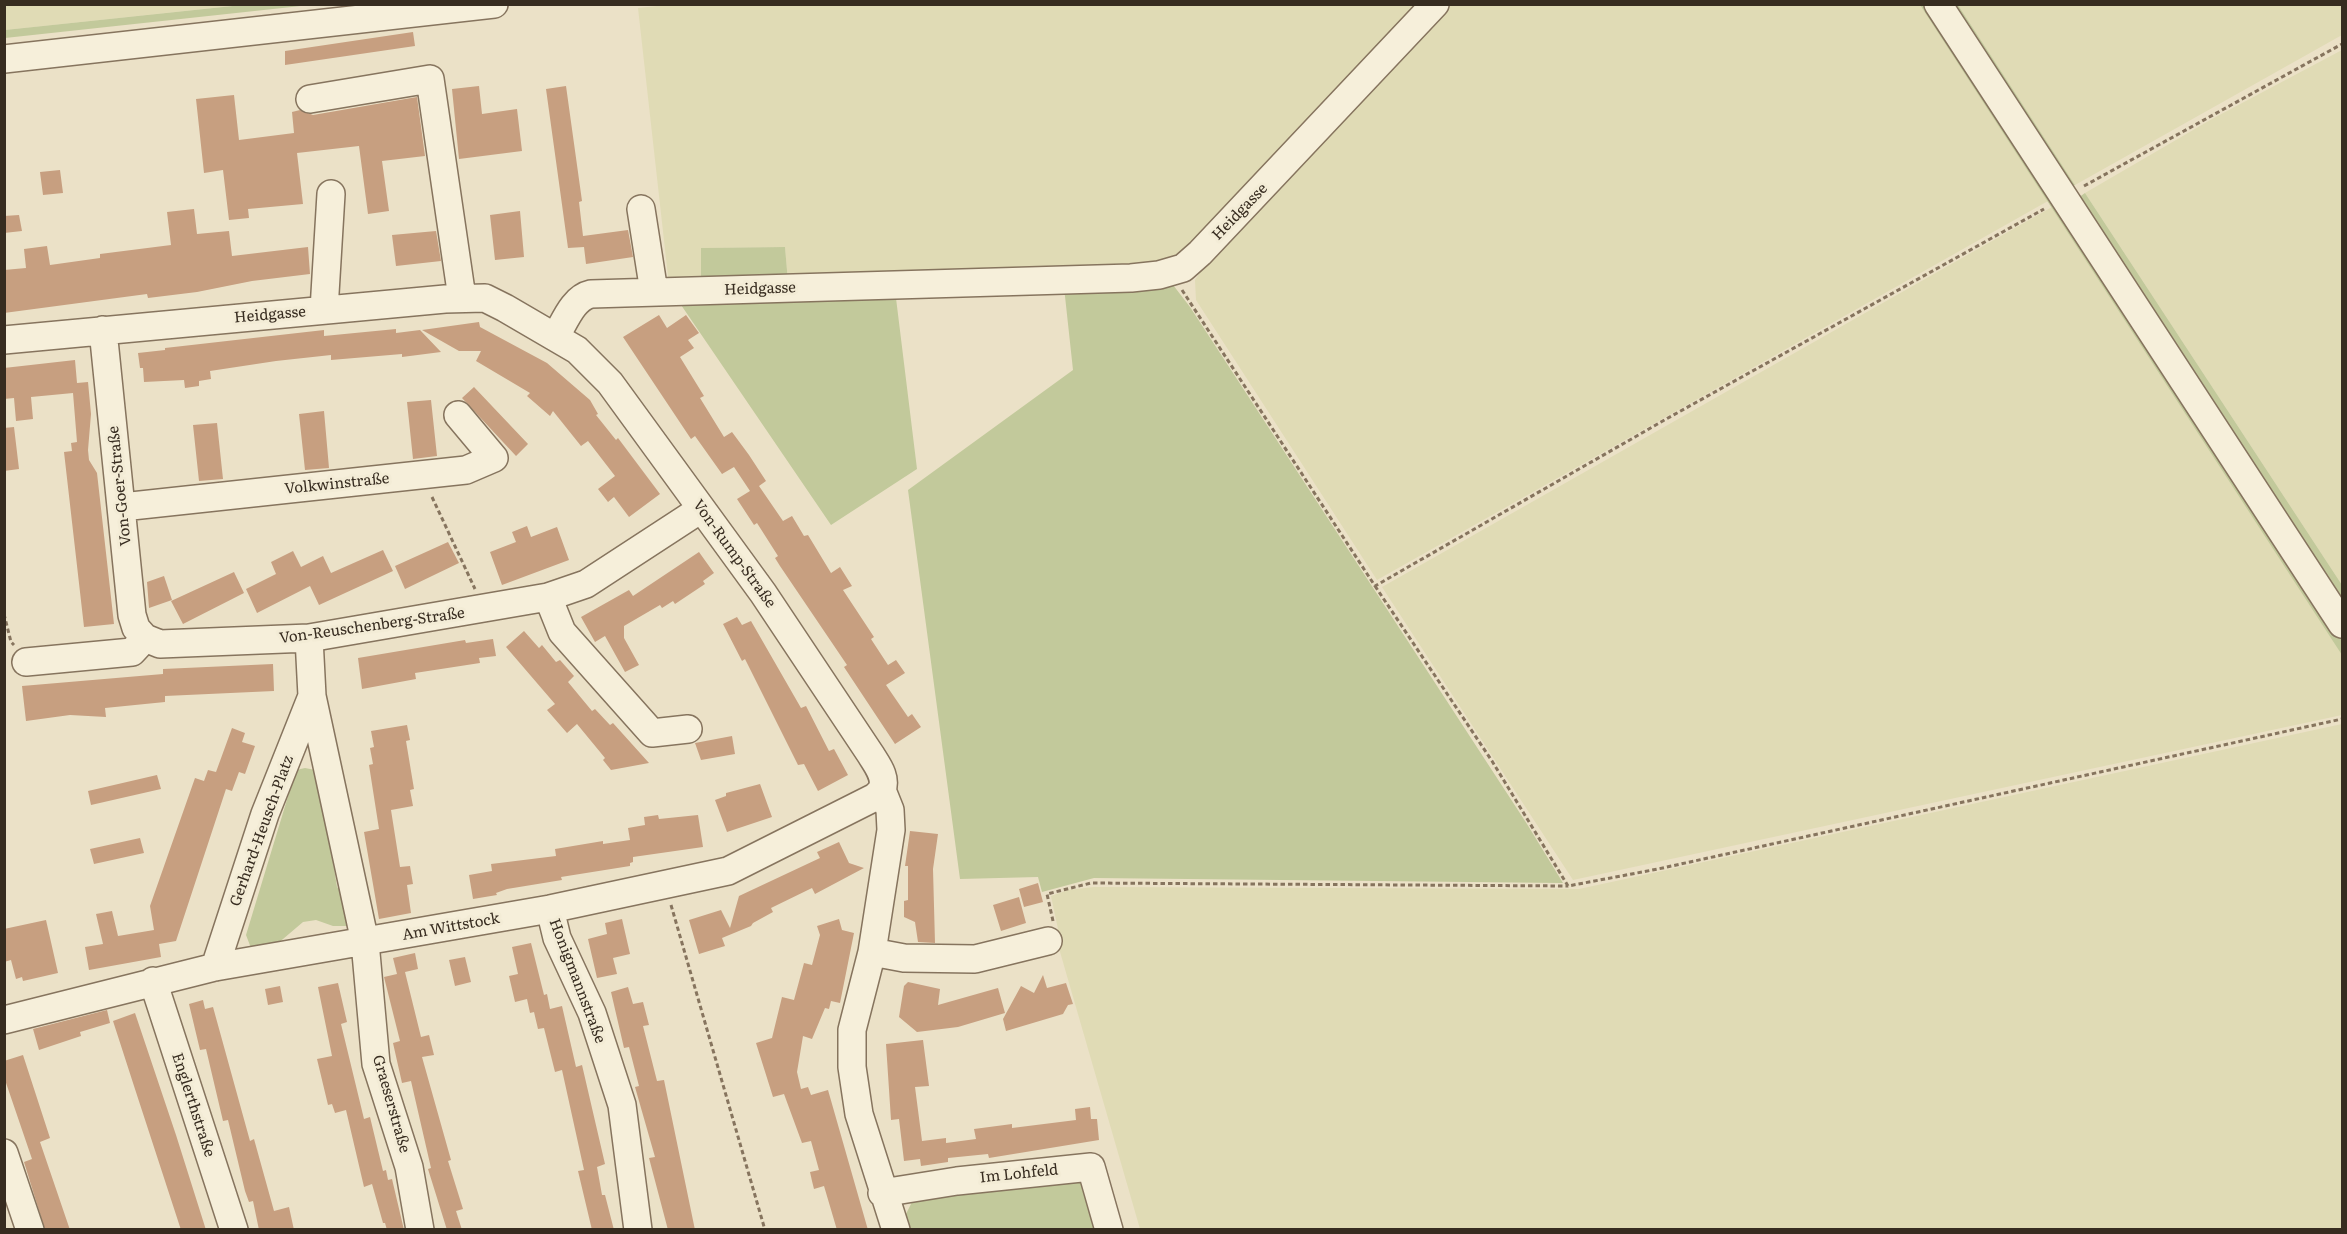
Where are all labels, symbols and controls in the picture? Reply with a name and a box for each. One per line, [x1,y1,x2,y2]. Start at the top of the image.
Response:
street label: Heidgasse [1209,180,1271,244]
street label: Heidgasse [724,279,796,299]
street label: Heidgasse [233,303,307,327]
street label: Von-Goer-Straße [105,425,135,547]
street label: Volkwinstraße [284,470,390,498]
street label: Von-Rump-Straße [689,496,779,612]
street label: Von-Reuschenberg-Straße [278,604,466,648]
street label: Gerhard-Heusch-Platz [226,753,298,909]
street label: Am Wittstock [401,910,501,944]
street label: Honigmannstraße [545,916,609,1046]
street label: Englerthstraße [168,1051,218,1159]
street label: Graeserstraße [368,1053,414,1155]
street label: Im Lohfeld [979,1161,1059,1187]

